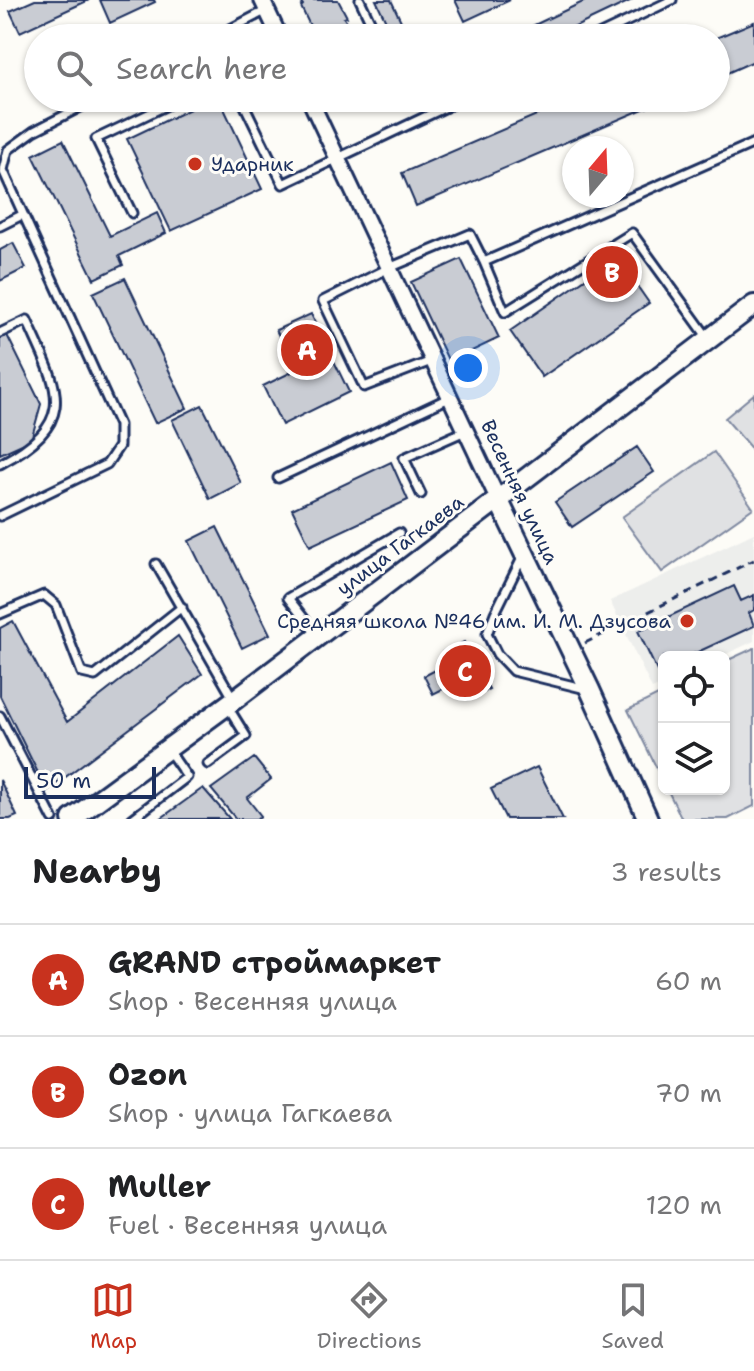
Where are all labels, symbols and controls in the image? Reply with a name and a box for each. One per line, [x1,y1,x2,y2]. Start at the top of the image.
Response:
search box [24,24,730,112]
icon: search [52,46,96,90]
text: Search here [116,48,287,89]
north arrow [562,136,634,208]
place label: Ударник [211,151,294,177]
marker: Ударник [186,155,204,173]
pin: B [586,242,638,302]
pin: A [281,320,333,380]
your location [448,348,488,388]
street label: Весенняя улица [475,416,565,569]
street label: улица Гагкаева [331,488,469,601]
place label: Средняя школа №46 им. И. М. Дзусова [277,608,672,634]
marker: Средняя школа №46 им. И. М. Дзусова [678,612,696,630]
pin: C [439,641,491,701]
map controls [658,651,730,795]
button: locate [658,651,730,723]
button: layers [658,723,730,795]
scale bar [24,763,156,799]
text: 50 m [36,766,91,795]
text: Nearby [32,848,162,894]
text: 3 results [610,854,722,889]
text: GRAND строймаркет [108,942,441,983]
text: A [48,963,68,998]
text: 60 m [655,963,722,998]
text: Shop · Весенняя улица [108,983,397,1018]
text: Ozon [108,1054,187,1095]
text: B [50,1075,66,1110]
text: 70 m [655,1075,722,1110]
text: Shop · улица Гагкаева [108,1095,392,1130]
text: Muller [108,1166,211,1207]
text: C [50,1187,66,1222]
text: 120 m [646,1187,722,1222]
text: Fuel · Весенняя улица [108,1207,387,1242]
tab: Map [90,1278,137,1355]
tab: Directions [317,1278,422,1355]
tab: Saved [602,1278,664,1355]

